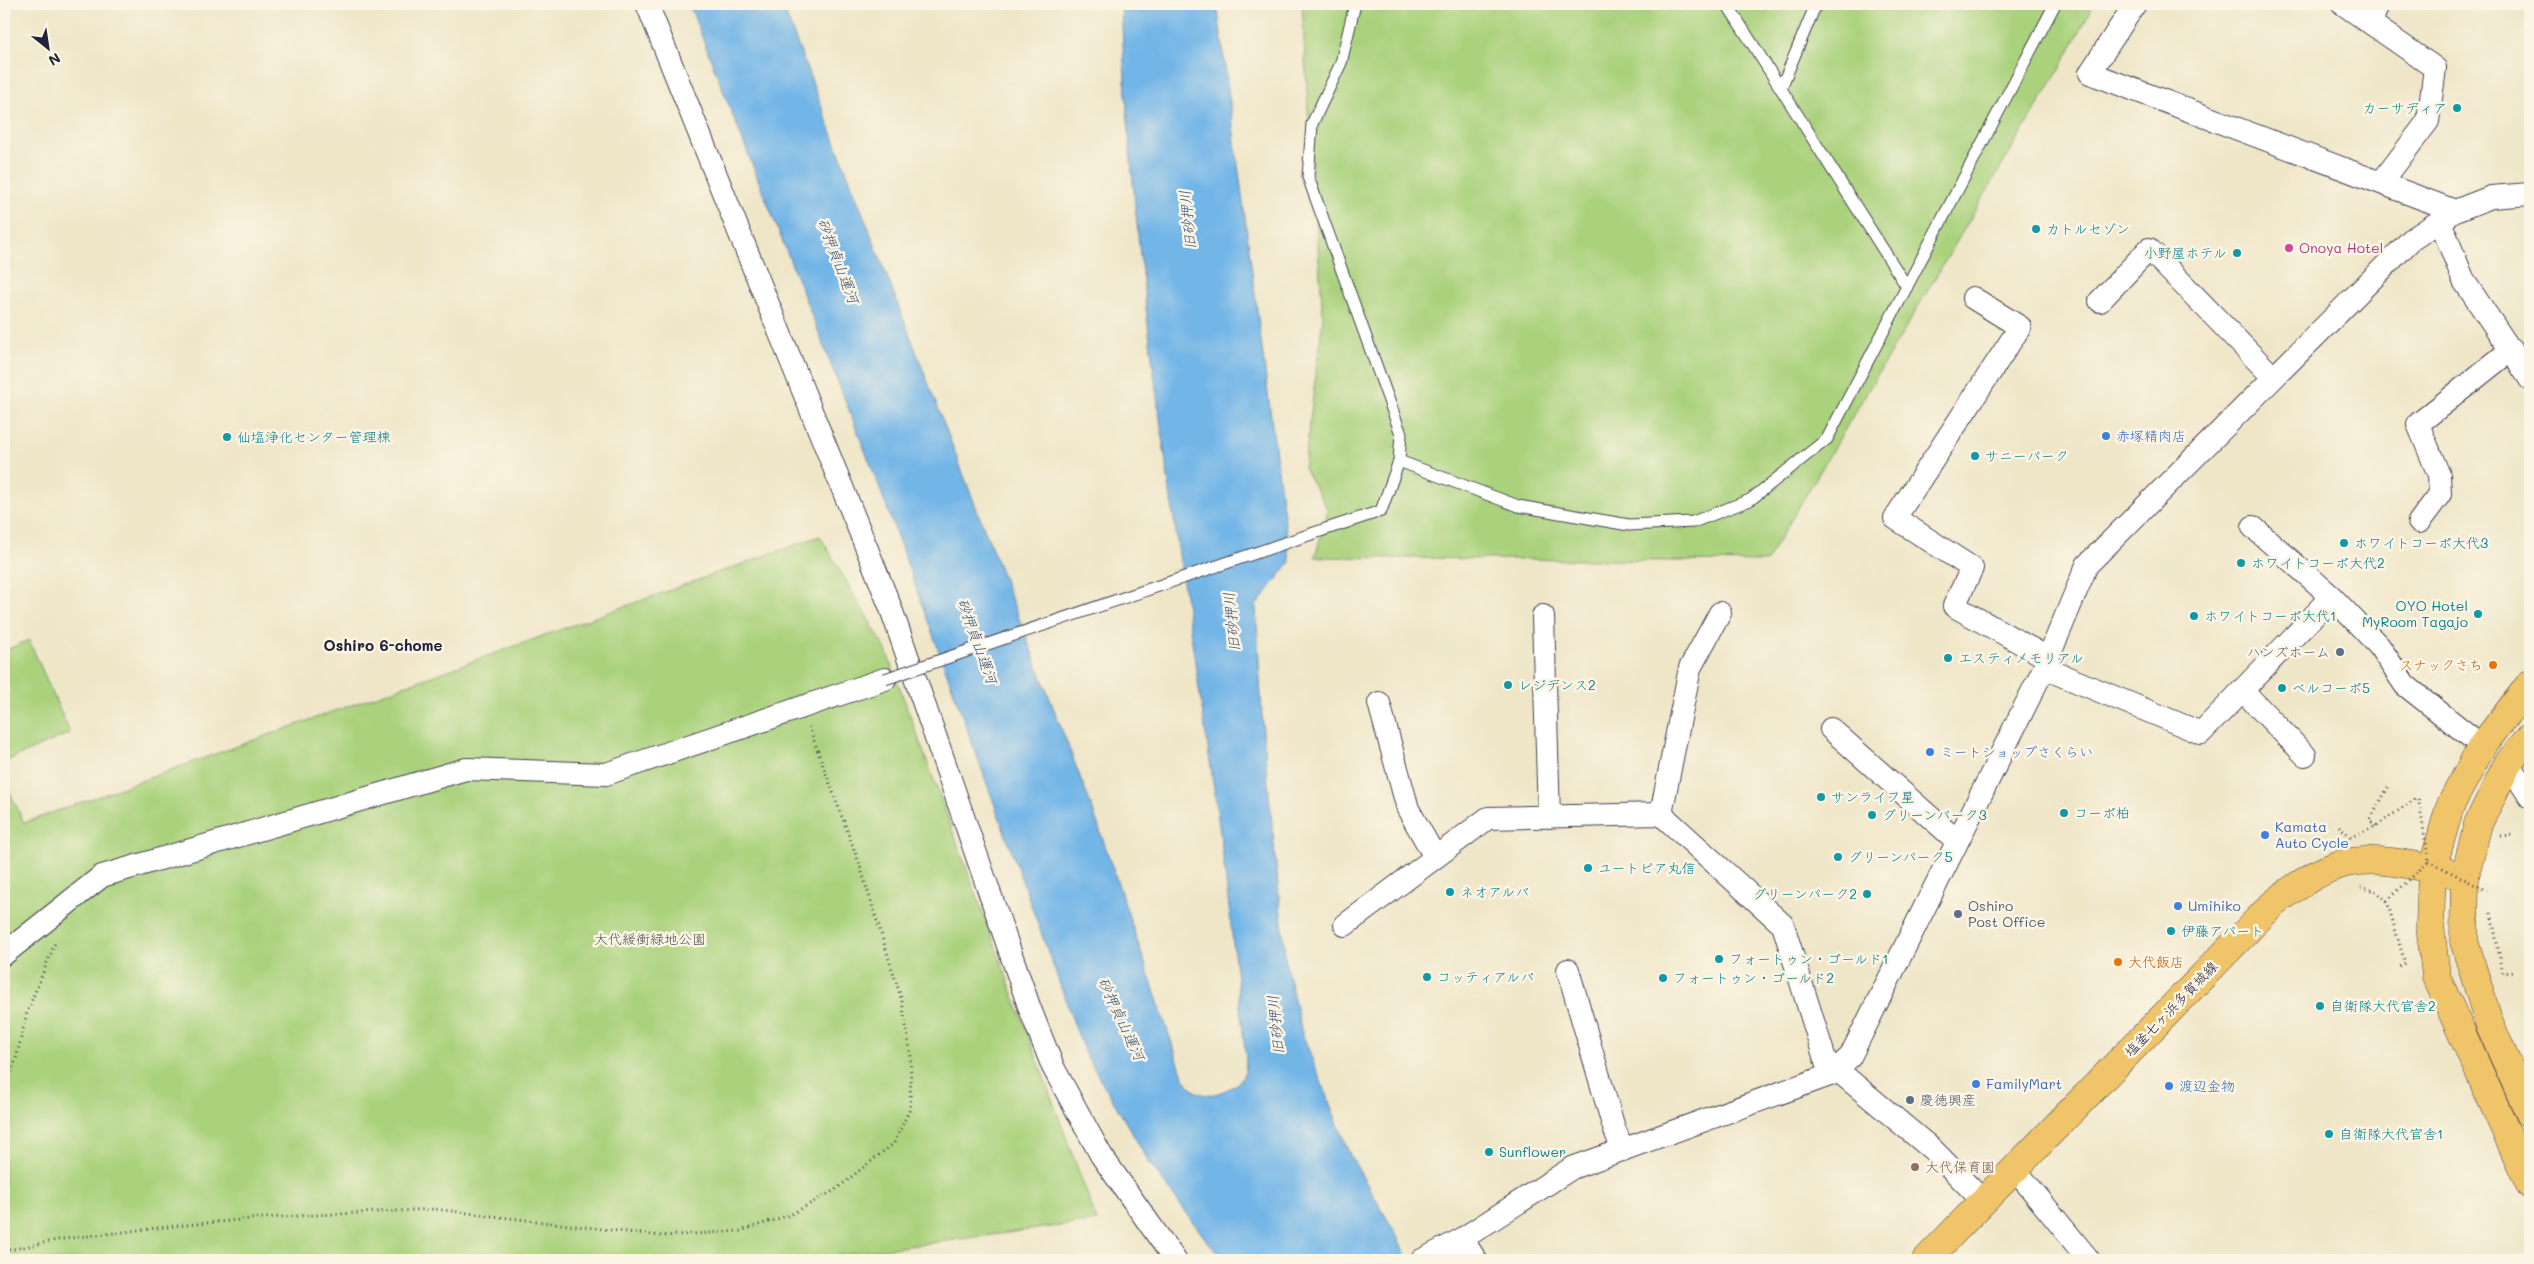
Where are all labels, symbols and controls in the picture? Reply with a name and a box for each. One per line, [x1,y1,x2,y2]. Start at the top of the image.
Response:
north arrow [22,22,72,72]
text: N [45,49,64,71]
place label: カーサディア [2362,98,2447,117]
marker: カーサディア [2451,102,2463,114]
water label: 旧砂押川 [1174,189,1200,251]
water label: 砂押貞山運河 [813,215,865,308]
place label: カトルセゾン [2046,219,2130,238]
marker: カトルセゾン [2030,223,2042,235]
place label: Onoya Hotel [2299,238,2383,257]
marker: Onoya Hotel [2283,242,2295,254]
place label: 小野屋ホテル [2144,243,2227,262]
marker: 小野屋ホテル [2231,247,2243,259]
place label: 赤塚精肉店 [2116,426,2186,445]
place label: 仙塩浄化センター管理棟 [237,427,391,446]
marker: 赤塚精肉店 [2100,430,2112,442]
marker: 仙塩浄化センター管理棟 [221,431,233,443]
place label: サニーパーク [1985,446,2069,465]
marker: サニーパーク [1969,450,1981,462]
place label: ホワイトコーポ大代3 [2354,533,2488,552]
marker: ホワイトコーポ大代3 [2338,537,2350,549]
place label: ホワイトコーポ大代2 [2251,553,2385,572]
marker: ホワイトコーポ大代2 [2235,557,2247,569]
water label: 旧砂押川 [1218,591,1244,653]
water label: 砂押貞山運河 [953,595,1003,688]
place label: OYO Hotel MyRoom Tagajo [2362,596,2468,631]
place label: ホワイトコーポ大代1 [2204,606,2336,625]
marker: OYO Hotel MyRoom Tagajo [2472,608,2484,620]
marker: ホワイトコーポ大代1 [2188,610,2200,622]
district label: Oshiro 6-chome [324,635,442,655]
place label: ハンズホーム [2247,642,2330,661]
marker: ハンズホーム [2334,646,2346,658]
place label: エスティメモリアル [1958,648,2084,667]
marker: エスティメモリアル [1942,652,1954,664]
place label: スナックさち [2399,655,2483,674]
marker: スナックさち [2487,659,2499,671]
place label: レジデンス2 [1518,675,1596,694]
place label: ベルコーポ5 [2292,678,2370,697]
marker: レジデンス2 [1502,679,1514,691]
marker: ベルコーポ5 [2276,682,2288,694]
place label: ミートショップさくらい [1940,742,2093,761]
marker: ミートショップさくらい [1924,746,1936,758]
place label: サンライフ星 [1831,787,1914,806]
marker: サンライフ星 [1815,791,1827,803]
place label: コーポ柏 [2074,803,2130,822]
place label: グリーンパーク3 [1882,805,1987,824]
marker: コーポ柏 [2058,807,2070,819]
marker: グリーンパーク3 [1866,809,1878,821]
place label: Kamata Auto Cycle [2275,817,2349,852]
marker: Kamata Auto Cycle [2259,829,2271,841]
place label: グリーンパーク5 [1848,847,1953,866]
marker: グリーンパーク5 [1832,851,1844,863]
place label: ユートピア丸信 [1598,858,1695,877]
marker: ユートピア丸信 [1582,862,1594,874]
place label: ネオアルバ [1460,882,1529,901]
place label: グリーンパーク2 [1753,884,1857,903]
marker: ネオアルバ [1444,886,1456,898]
marker: グリーンパーク2 [1861,888,1873,900]
place label: Oshiro Post Office [1968,896,2045,931]
place label: Umihiko [2188,896,2241,915]
marker: Umihiko [2172,900,2184,912]
marker: Oshiro Post Office [1952,908,1964,920]
place label: 伊藤アパート [2181,921,2264,940]
marker: 伊藤アパート [2165,925,2177,937]
park label: 大代緩衝緑地公園 [594,929,706,948]
place label: フォートゥン・ゴールド1 [1729,949,1888,968]
place label: 大代飯店 [2128,952,2184,971]
marker: フォートゥン・ゴールド1 [1713,953,1725,965]
marker: 大代飯店 [2112,956,2124,968]
street label: 塩釜七ヶ浜多賀城線 [2120,957,2221,1061]
place label: コッティアルバ [1437,967,1534,986]
place label: フォートゥン・ゴールド2 [1673,968,1834,987]
marker: コッティアルバ [1421,971,1433,983]
marker: フォートゥン・ゴールド2 [1657,972,1669,984]
water label: 砂押貞山運河 [1094,974,1151,1065]
water label: 旧砂押川 [1262,994,1288,1056]
place label: 自衛隊大代官舎2 [2330,996,2436,1015]
marker: 自衛隊大代官舎2 [2314,1000,2326,1012]
place label: FamilyMart [1986,1074,2062,1093]
place label: 渡辺金物 [2179,1076,2235,1095]
marker: FamilyMart [1970,1078,1982,1090]
marker: 渡辺金物 [2163,1080,2175,1092]
place label: 慶徳興産 [1920,1090,1976,1109]
marker: 慶徳興産 [1904,1094,1916,1106]
place label: 自衛隊大代官舎1 [2339,1124,2443,1143]
marker: 自衛隊大代官舎1 [2323,1128,2335,1140]
place label: Sunflower [1499,1142,1566,1161]
marker: Sunflower [1483,1146,1495,1158]
place label: 大代保育園 [1925,1157,1995,1176]
marker: 大代保育園 [1909,1161,1921,1173]

